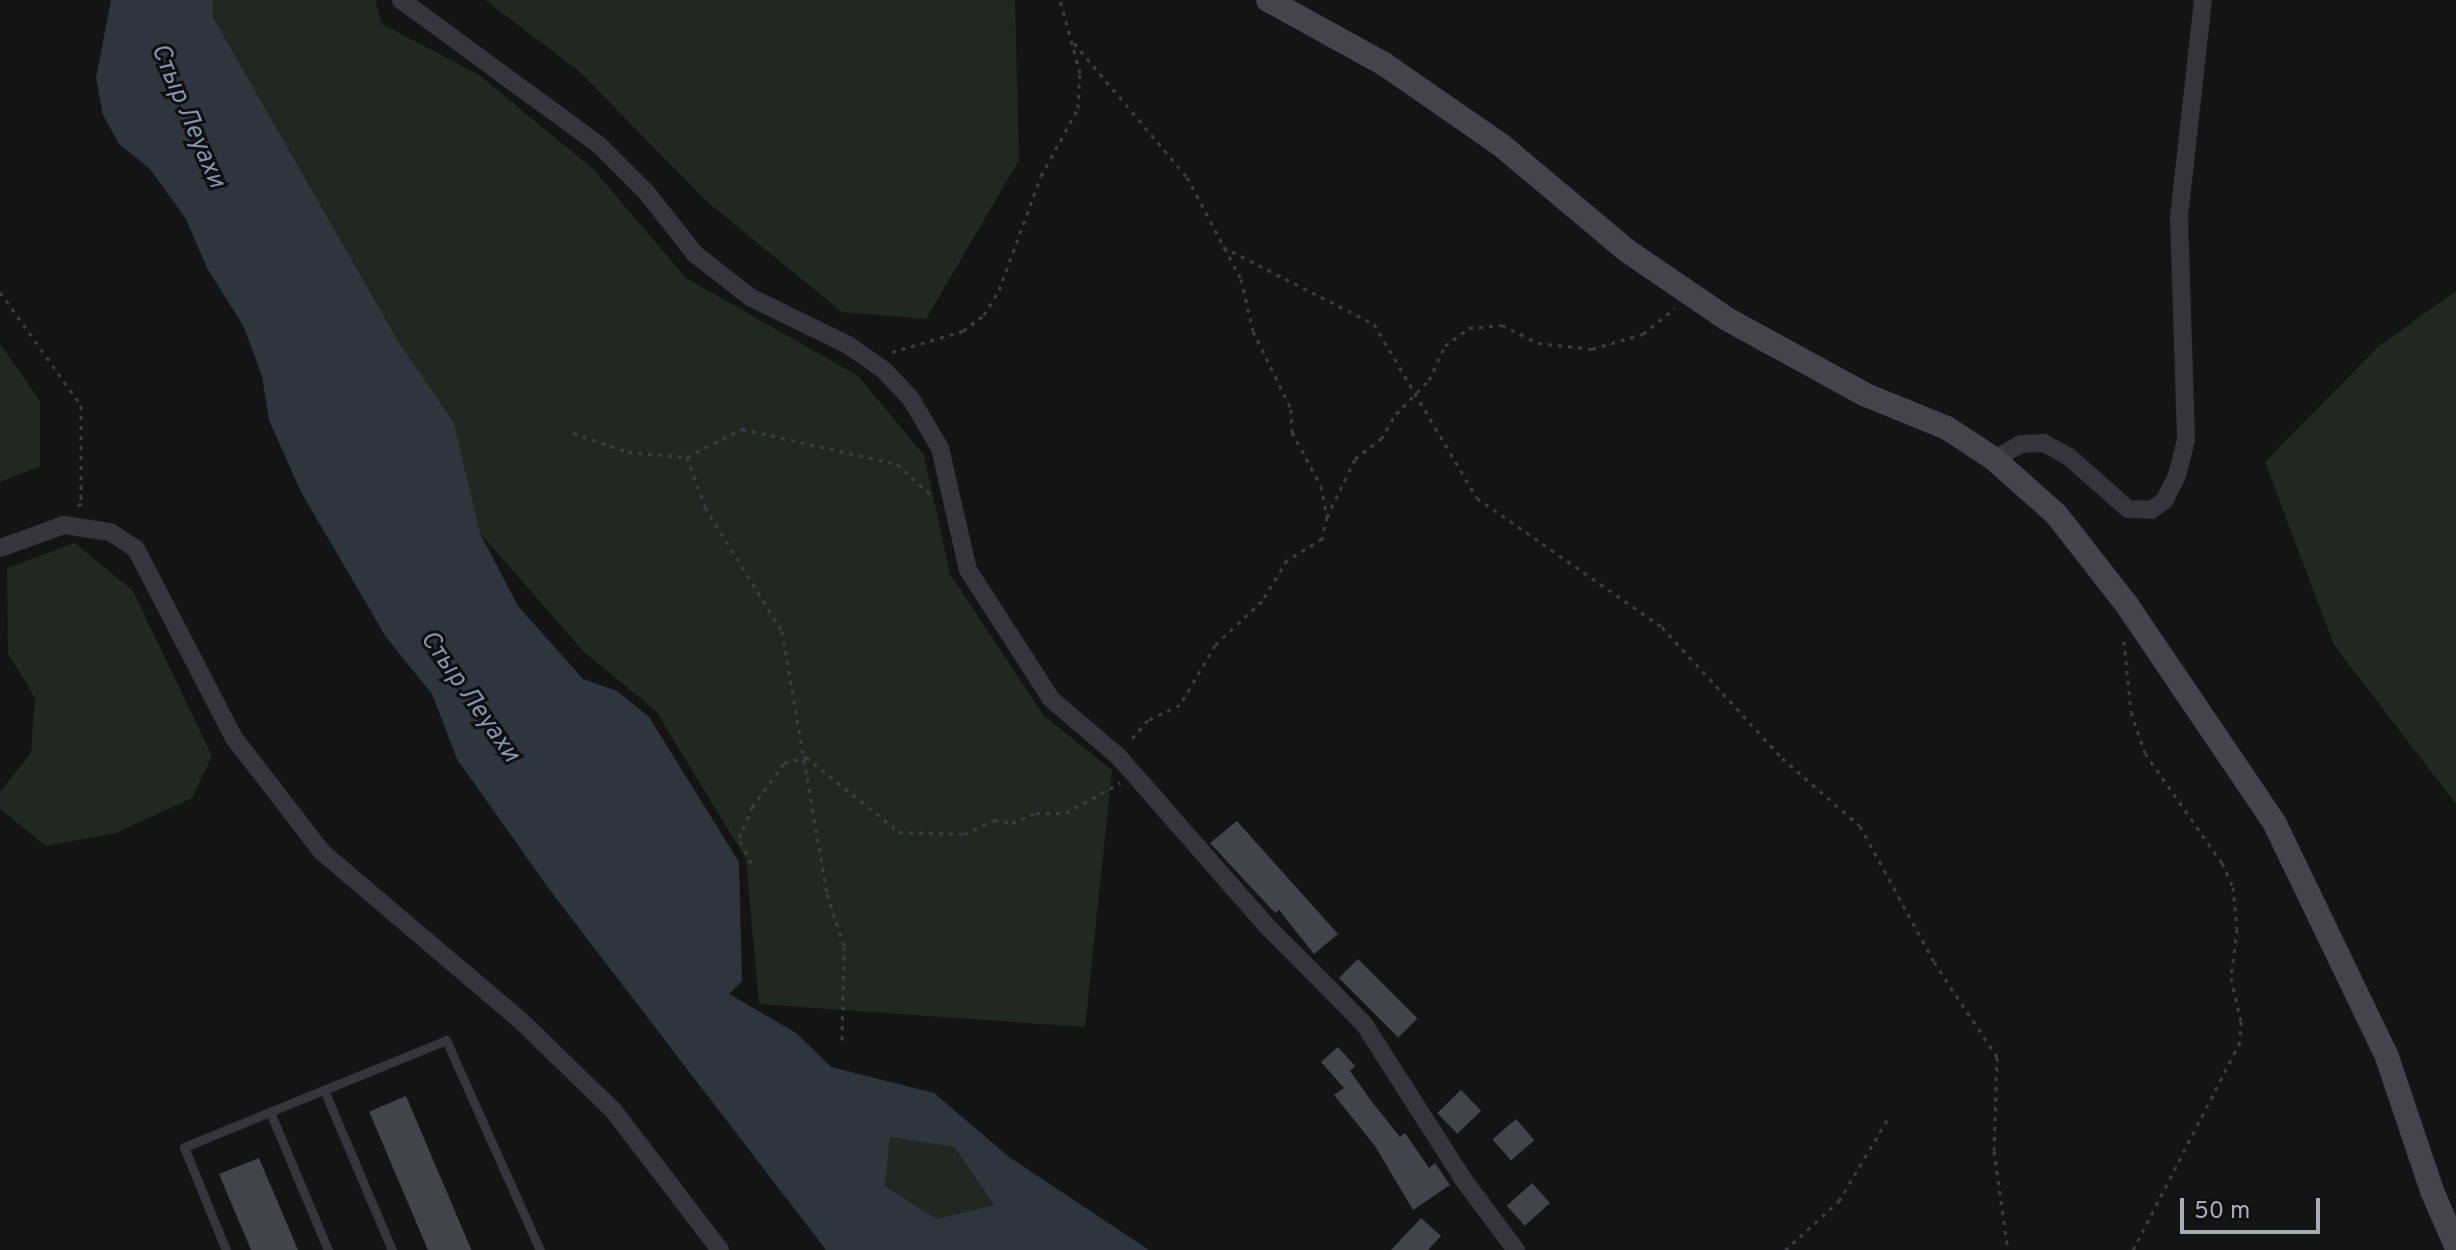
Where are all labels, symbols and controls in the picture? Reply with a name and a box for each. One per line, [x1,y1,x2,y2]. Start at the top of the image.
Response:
water label: Стыр Леуахи [143,39,231,193]
water label: Стыр Леуахи [412,625,526,769]
scale bar [2184,1182,2324,1232]
text: 50 m [2194,1197,2250,1227]

